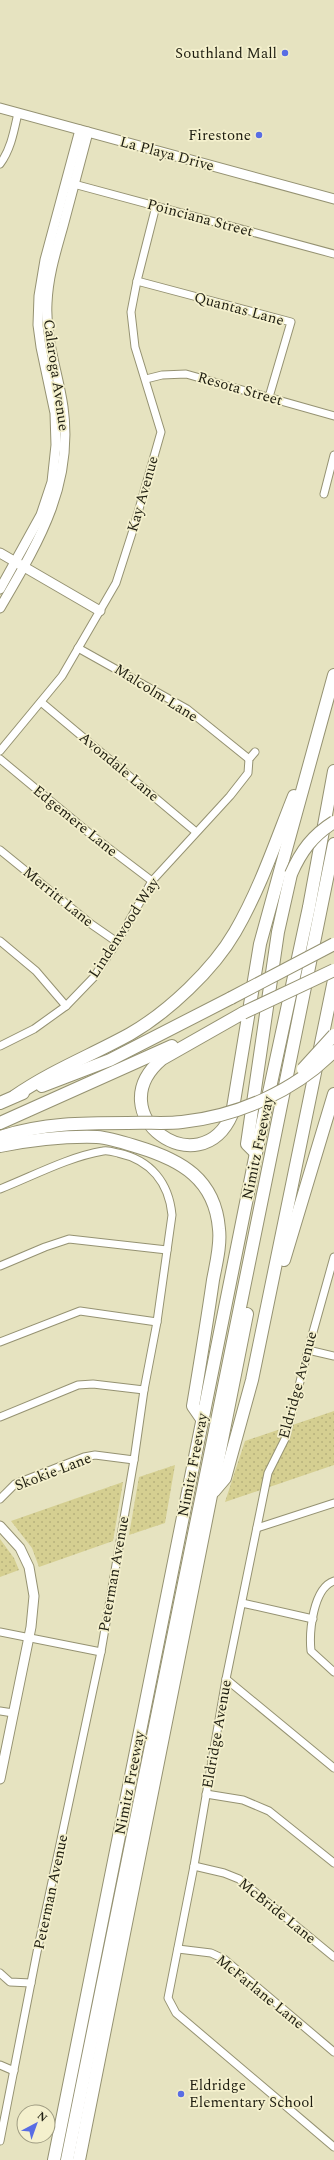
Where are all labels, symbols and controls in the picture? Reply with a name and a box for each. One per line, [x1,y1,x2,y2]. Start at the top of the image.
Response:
place label: Southland Mall [175,42,277,65]
marker: Southland Mall [280,48,290,58]
place label: Firestone [188,124,251,147]
street label: La Playa Drive [117,130,217,178]
marker: Firestone [254,130,264,140]
street label: Poinciana Street [144,193,256,243]
street label: Quantas Lane [191,286,287,332]
street label: Calaroga Avenue [37,318,75,432]
street label: Resota Street [195,366,285,412]
street label: Kay Avenue [121,453,165,535]
street label: Malcolm Lane [110,658,202,728]
street label: Avondale Lane [74,727,164,807]
street label: Edgemere Lane [28,780,122,862]
street label: Merritt Lane [18,861,98,933]
street label: Lindenwood Way [83,873,166,983]
street label: Nimitz Freeway [236,1093,280,1202]
street label: Eldridge Avenue [273,1329,323,1441]
street label: Nimitz Freeway [172,1410,215,1519]
street label: Skokie Lane [11,1447,95,1497]
street label: Peterman Avenue [92,1514,136,1634]
street label: Eldridge Avenue [196,1678,238,1790]
street label: Nimitz Freeway [109,1728,152,1837]
street label: Peterman Avenue [28,1832,74,1952]
street label: McBride Lane [233,1872,321,1950]
street label: McFarlane Lane [211,1949,309,2035]
place label: Eldridge Elementary School [189,2074,314,2114]
marker: Eldridge Elementary School [176,2089,186,2099]
north arrow [16,2104,56,2144]
text: N [33,2107,51,2126]

